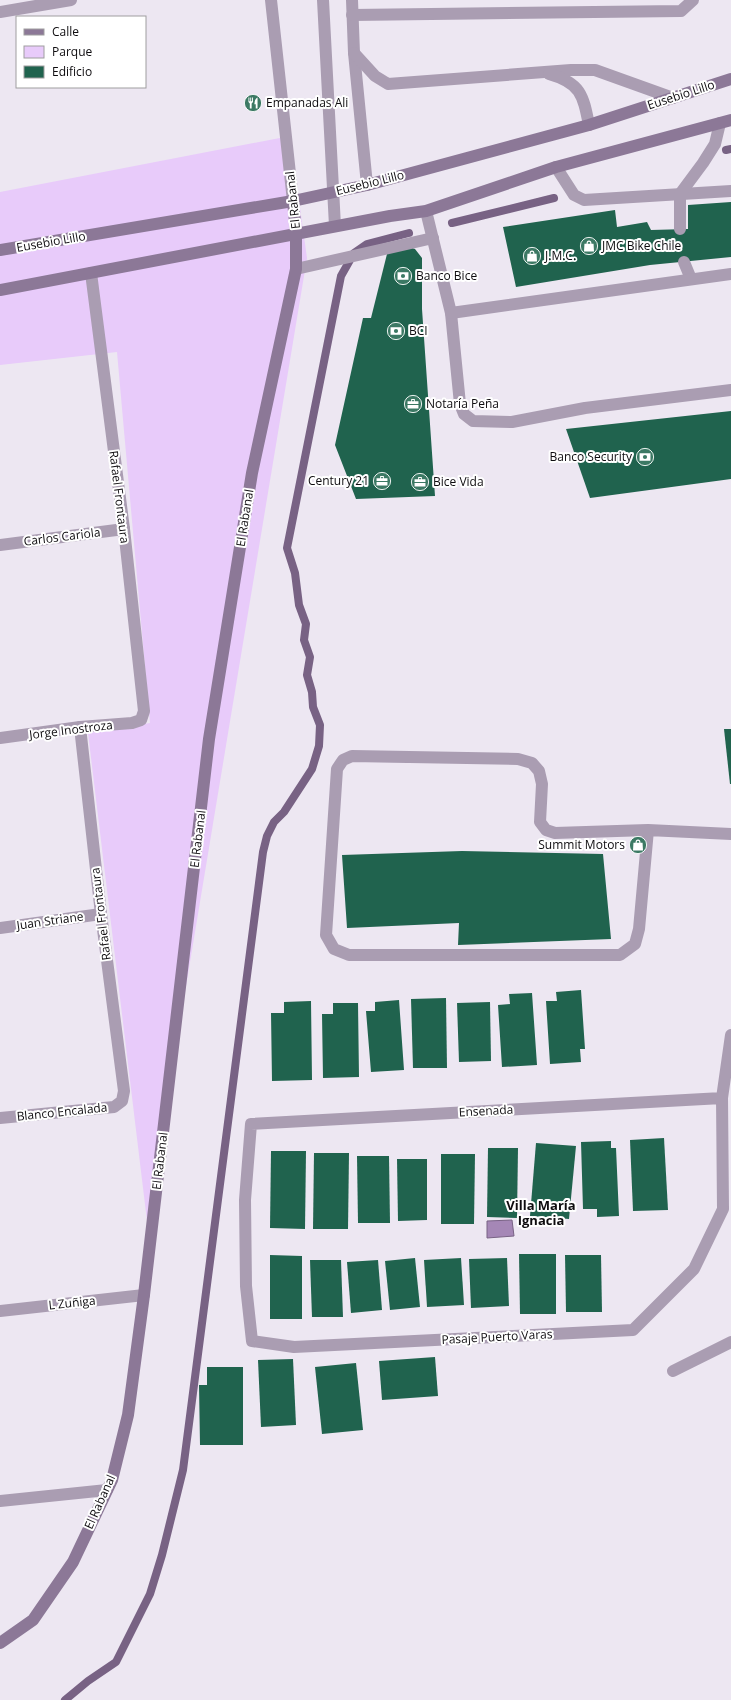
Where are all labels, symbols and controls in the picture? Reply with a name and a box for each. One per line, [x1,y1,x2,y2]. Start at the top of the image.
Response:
legend [16,16,146,88]
text: Calle [52,23,79,40]
text: Parque [52,43,92,60]
text: Edificio [52,63,92,80]
street label: Eusebio Lillo [645,76,717,113]
restaurant icon: Empanadas Ali [243,93,263,113]
place label: Empanadas Ali [266,94,348,111]
street label: Eusebio Lillo [334,166,406,199]
street label: El Rabanal [281,170,304,230]
street label: Eusebio Lillo [15,227,87,256]
shop icon: JMC Bike Chile [579,236,599,256]
place label: JMC Bike Chile [601,237,682,254]
shop icon: J.M.C. [522,246,542,266]
place label: J.M.C. [544,247,576,264]
bank icon: Banco Bice [393,266,413,286]
place label: Banco Bice [416,267,477,284]
bank icon: BCI [386,321,406,341]
place label: BCI [409,322,428,339]
office icon: Notaría Peña [403,394,423,414]
place label: Notaría Peña [426,395,499,412]
bank icon: Banco Security [635,447,655,467]
place label: Banco Security [549,448,633,465]
street label: Rafael Frontaura [105,450,134,544]
office icon: Century 21 [372,471,392,491]
place label: Century 21 [308,472,369,489]
office icon: Bice Vida [410,472,430,492]
place label: Bice Vida [433,473,484,490]
street label: El Rabanal [232,488,257,548]
street label: Carlos Cariola [23,523,101,550]
street label: Jorge Inostroza [27,716,114,743]
street label: El Rabanal [186,809,209,869]
shop icon: Summit Motors [628,835,648,855]
place label: Summit Motors [538,836,625,853]
street label: Rafael Frontaura [86,867,115,961]
street label: Juan Striane [14,907,85,934]
street label: Blanco Encalada [16,1098,108,1125]
street label: Ensenada [458,1101,514,1120]
street label: El Rabanal [148,1131,171,1191]
district label: Villa María Ignacia [506,1196,576,1229]
street label: L Zuñiga [48,1292,96,1313]
street label: Pasaje Puerto Varas [441,1325,553,1348]
street label: El Rabanal [80,1472,119,1532]

